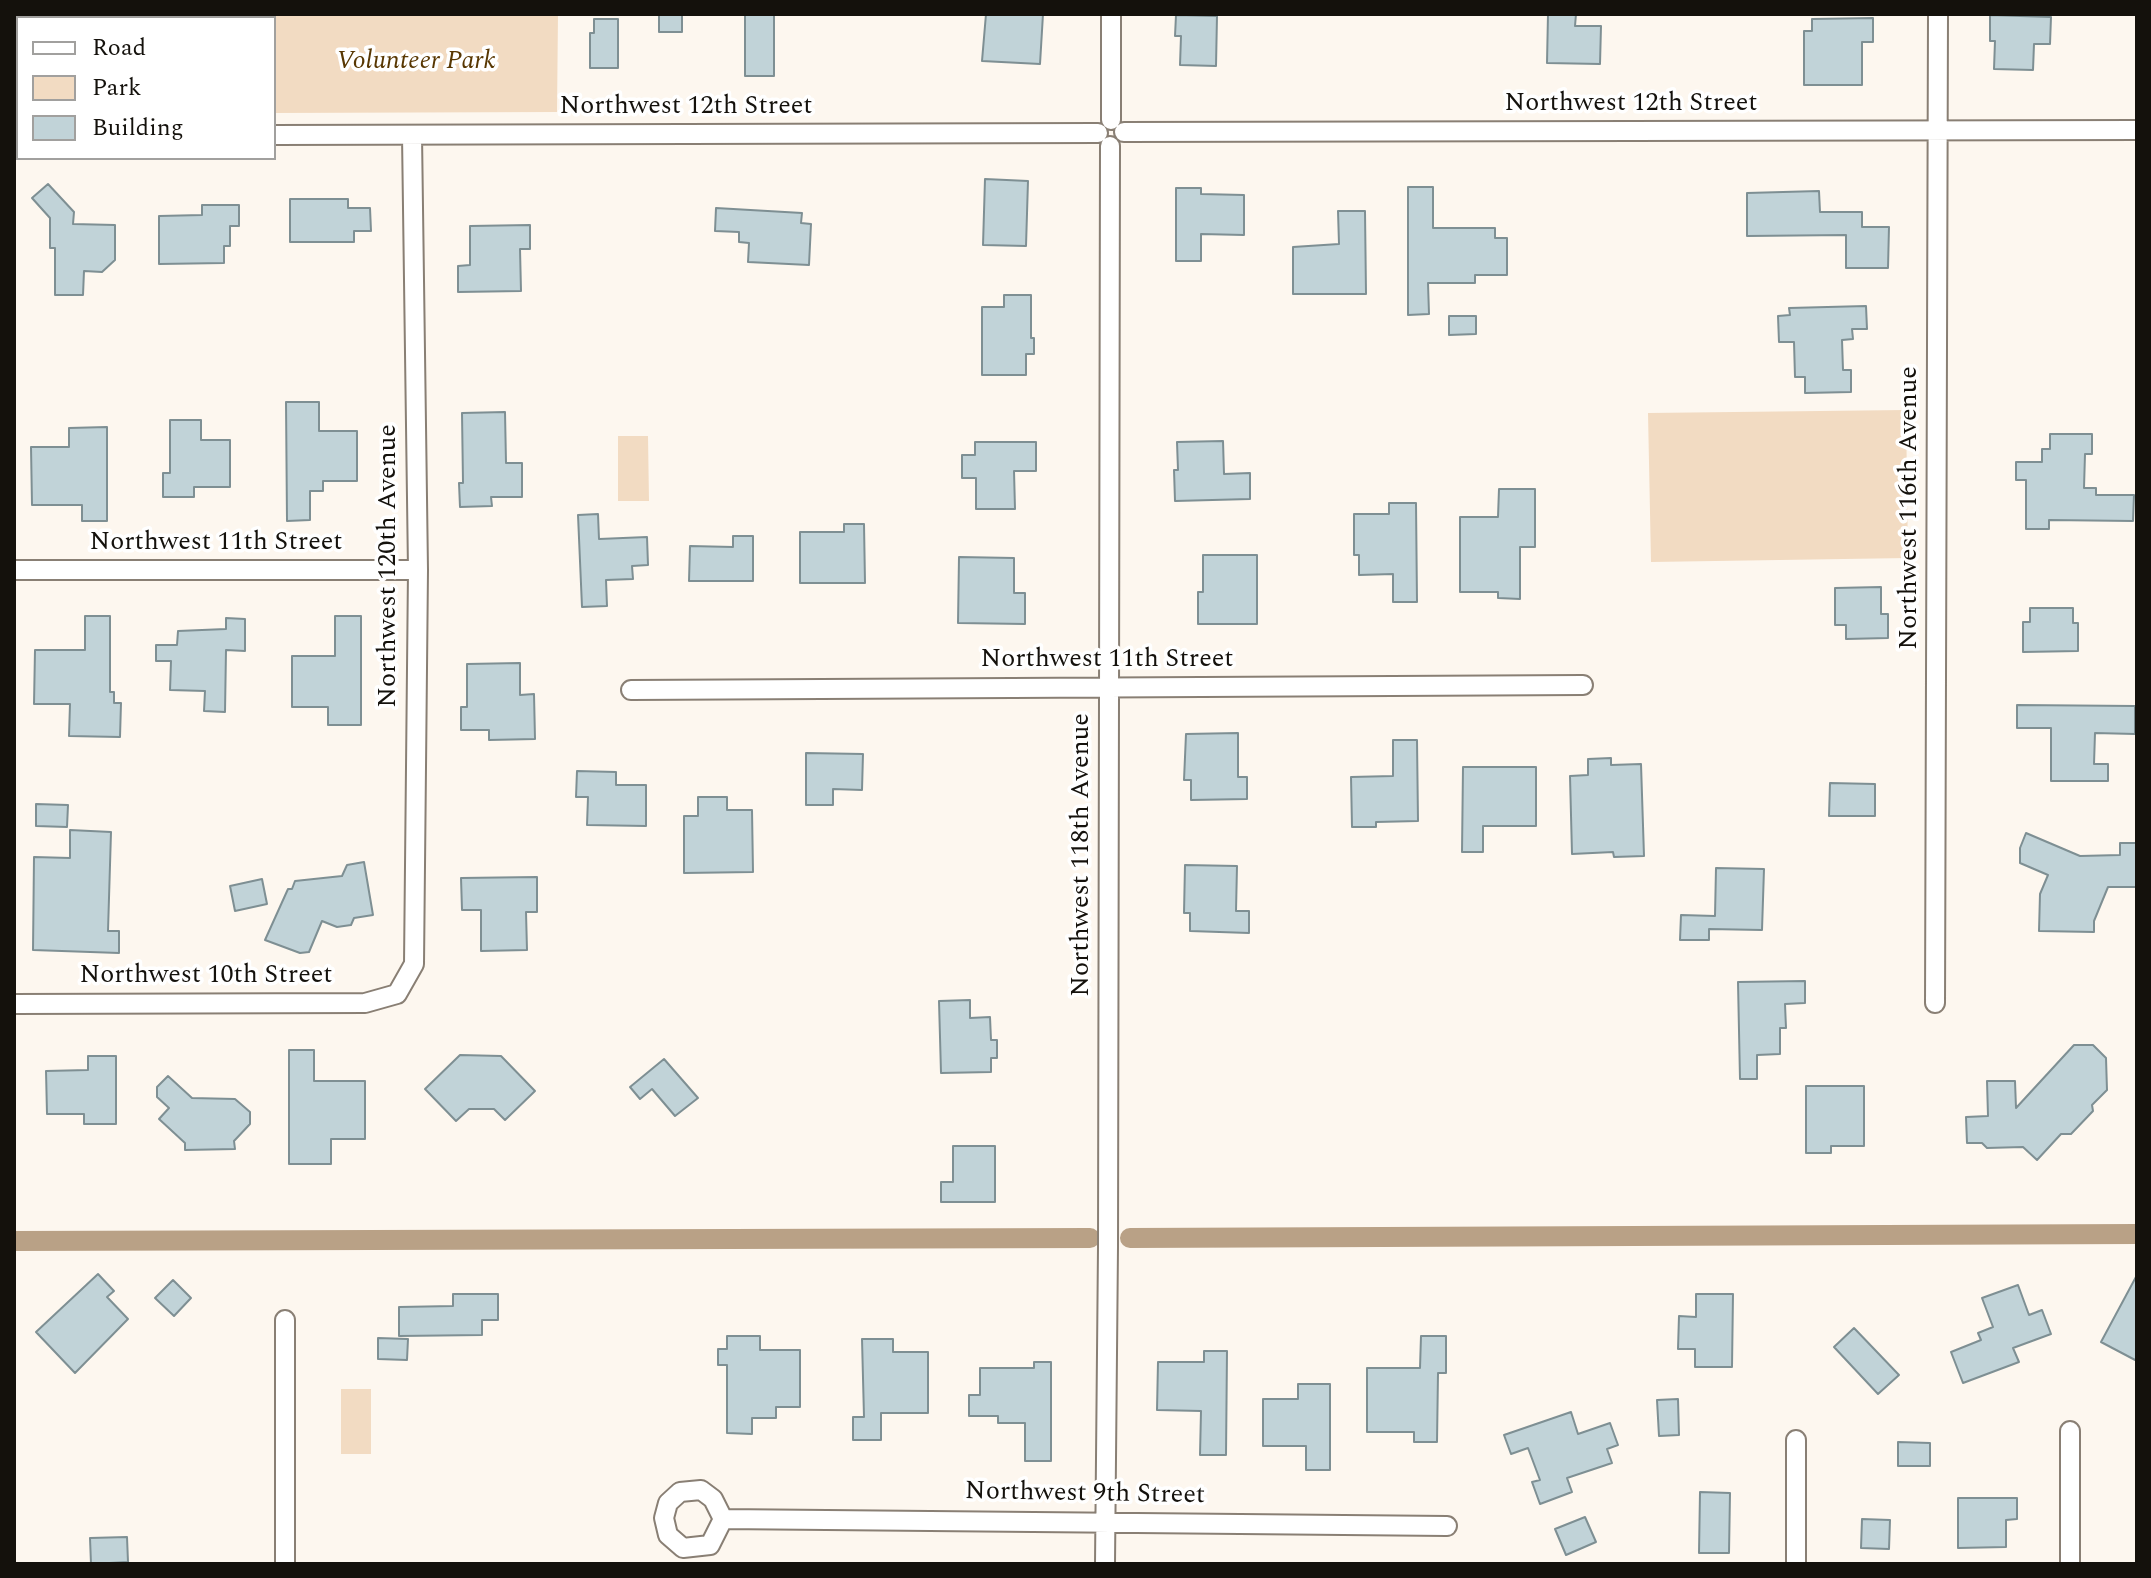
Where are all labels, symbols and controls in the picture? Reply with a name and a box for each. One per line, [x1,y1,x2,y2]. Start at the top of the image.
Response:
legend [16,16,276,160]
text: Road [92,30,146,66]
park label: Volunteer Park [336,47,496,79]
text: Park [92,70,142,106]
street label: Northwest 12th Street [1504,89,1758,121]
street label: Northwest 12th Street [559,92,813,124]
text: Building [92,110,184,146]
street label: Northwest 116th Avenue [1895,366,1927,650]
street label: Northwest 120th Avenue [374,424,406,708]
street label: Northwest 11th Street [89,528,343,560]
street label: Northwest 11th Street [980,645,1234,677]
street label: Northwest 118th Avenue [1067,713,1099,997]
street label: Northwest 10th Street [79,961,333,993]
street label: Northwest 9th Street [965,1477,1205,1513]

